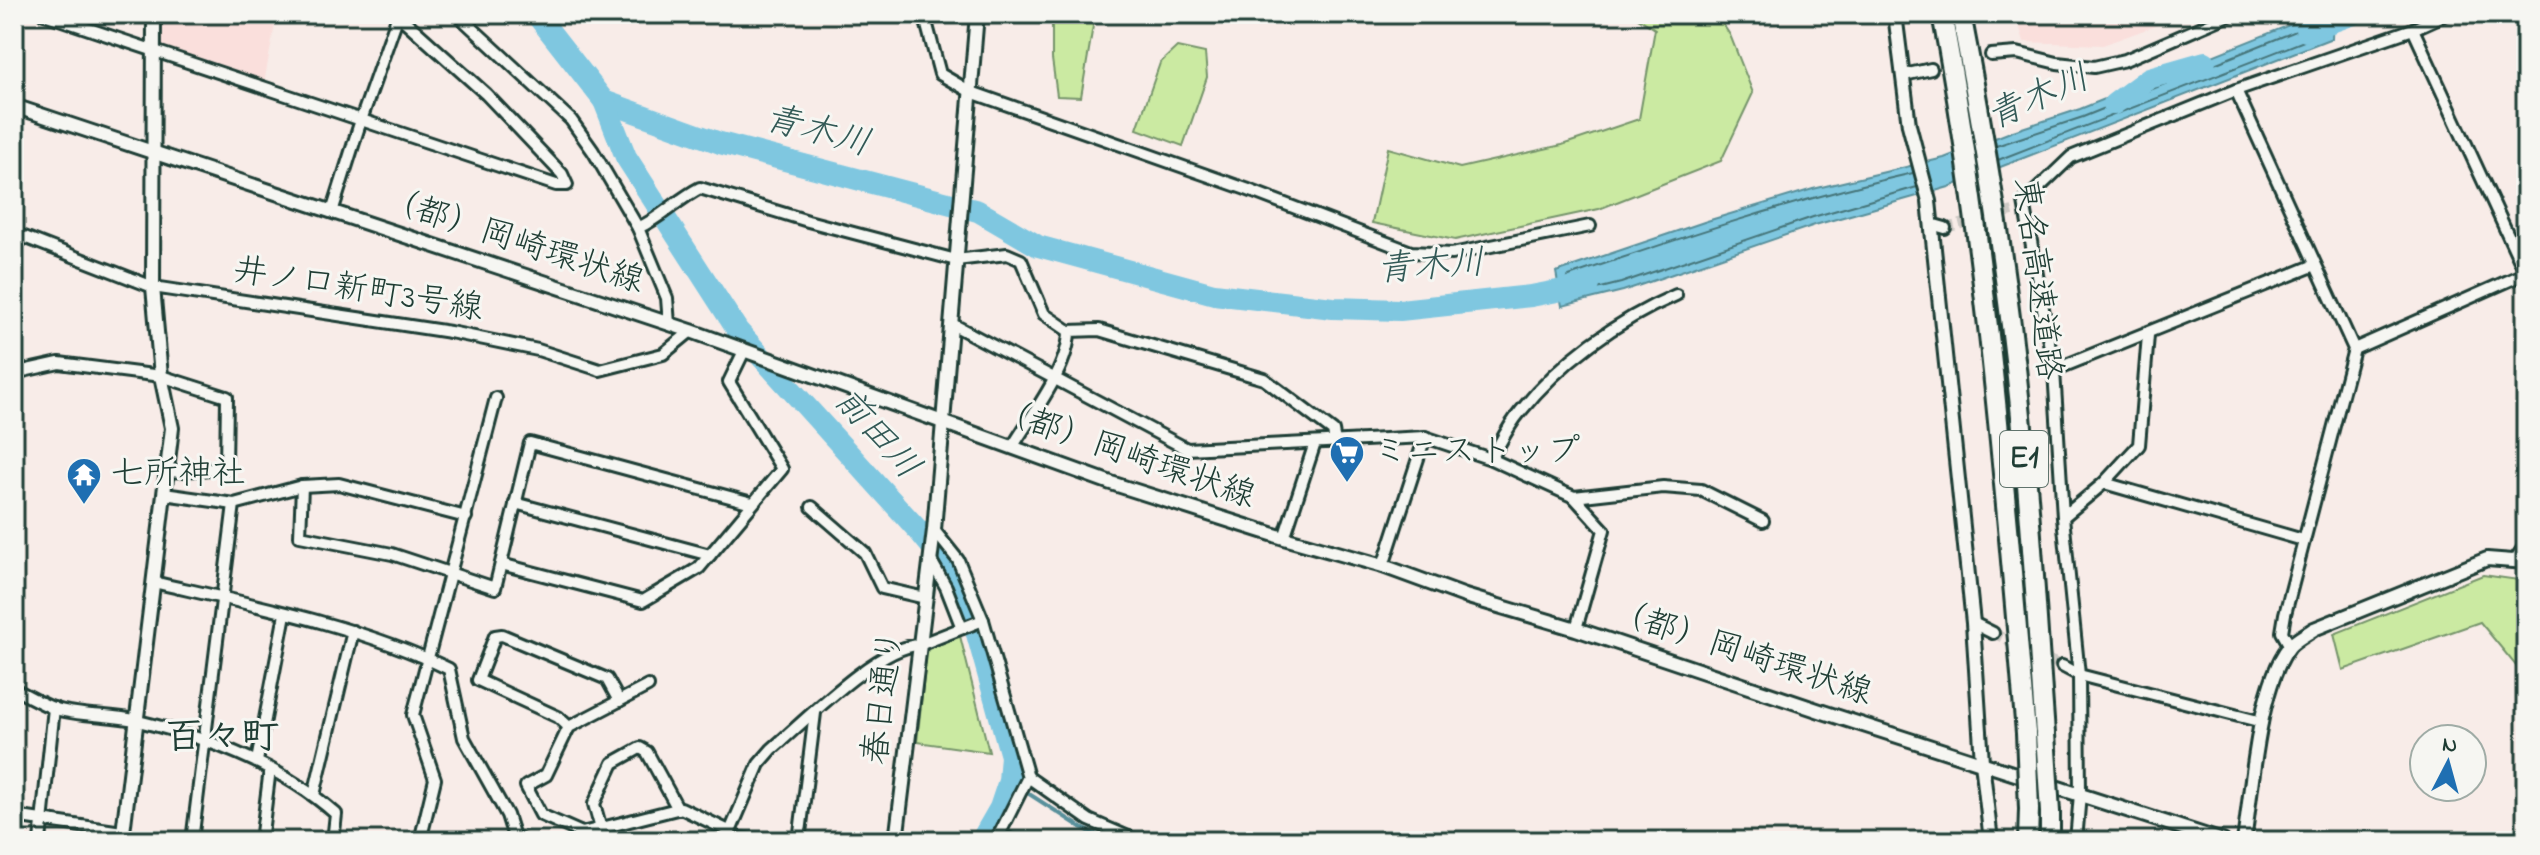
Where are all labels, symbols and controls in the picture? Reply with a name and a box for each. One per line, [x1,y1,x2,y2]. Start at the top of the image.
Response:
water label: 青木川 [1979,53,2099,145]
water label: 青木川 [758,93,876,173]
street label: 東名高速道路 [1999,175,2073,383]
street label: （都）岡崎環状線 [376,176,650,308]
water label: 青木川 [1375,238,1487,298]
street label: 井ノ口新町3号線 [230,247,486,335]
water label: 前田川 [820,377,932,493]
street label: （都）岡崎環状線 [988,387,1262,523]
place label: ミニストップ [1373,428,1580,478]
road number: E1 [2000,431,2048,487]
supermarket icon: ミニストップ [1328,434,1366,484]
place label: 七所神社 [110,450,246,500]
temple icon: 七所神社 [65,456,103,506]
street label: （都）岡崎環状線 [1604,588,1878,720]
street label: 春日通り [852,626,918,768]
district label: 百々町 [165,711,279,767]
north arrow [2408,723,2488,803]
text: N [2441,729,2459,763]

